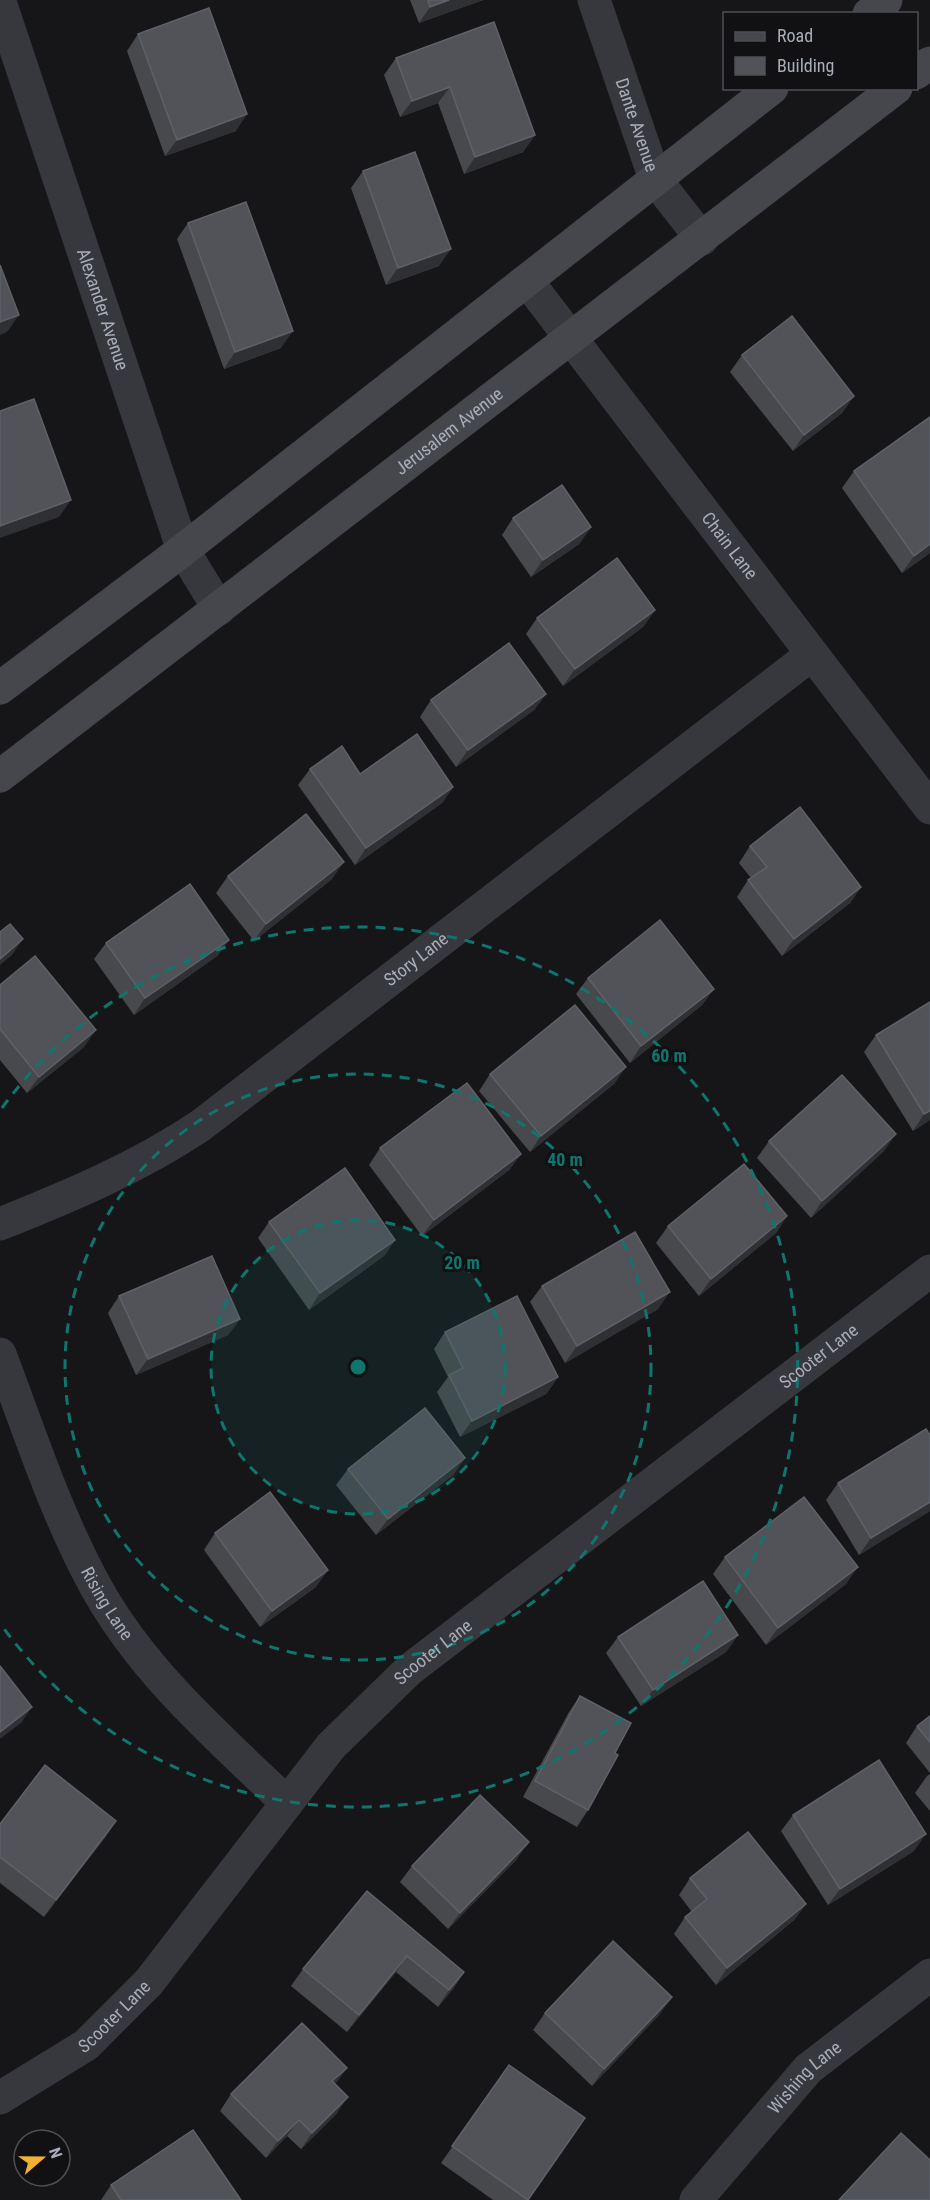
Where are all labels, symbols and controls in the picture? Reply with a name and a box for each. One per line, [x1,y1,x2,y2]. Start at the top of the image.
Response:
legend [723,12,918,90]
text: Road [777,25,813,46]
text: Building [777,55,834,76]
street label: Dante Avenue [611,75,663,174]
street label: Alexander Avenue [73,246,133,373]
street label: Jerusalem Avenue [391,383,507,479]
street label: Chain Lane [698,508,762,583]
street label: Story Lane [380,928,452,990]
text: 60 m [651,1045,687,1066]
text: 40 m [547,1149,583,1170]
text: 20 m [444,1252,480,1273]
street label: Scooter Lane [775,1319,862,1393]
centre of rings [348,1357,368,1377]
street label: Rising Lane [77,1563,138,1644]
street label: Scooter Lane [389,1615,476,1689]
street label: Scooter Lane [74,1976,154,2057]
street label: Wishing Lane [763,2036,845,2118]
north arrow [12,2128,72,2188]
text: N [45,2145,66,2161]

